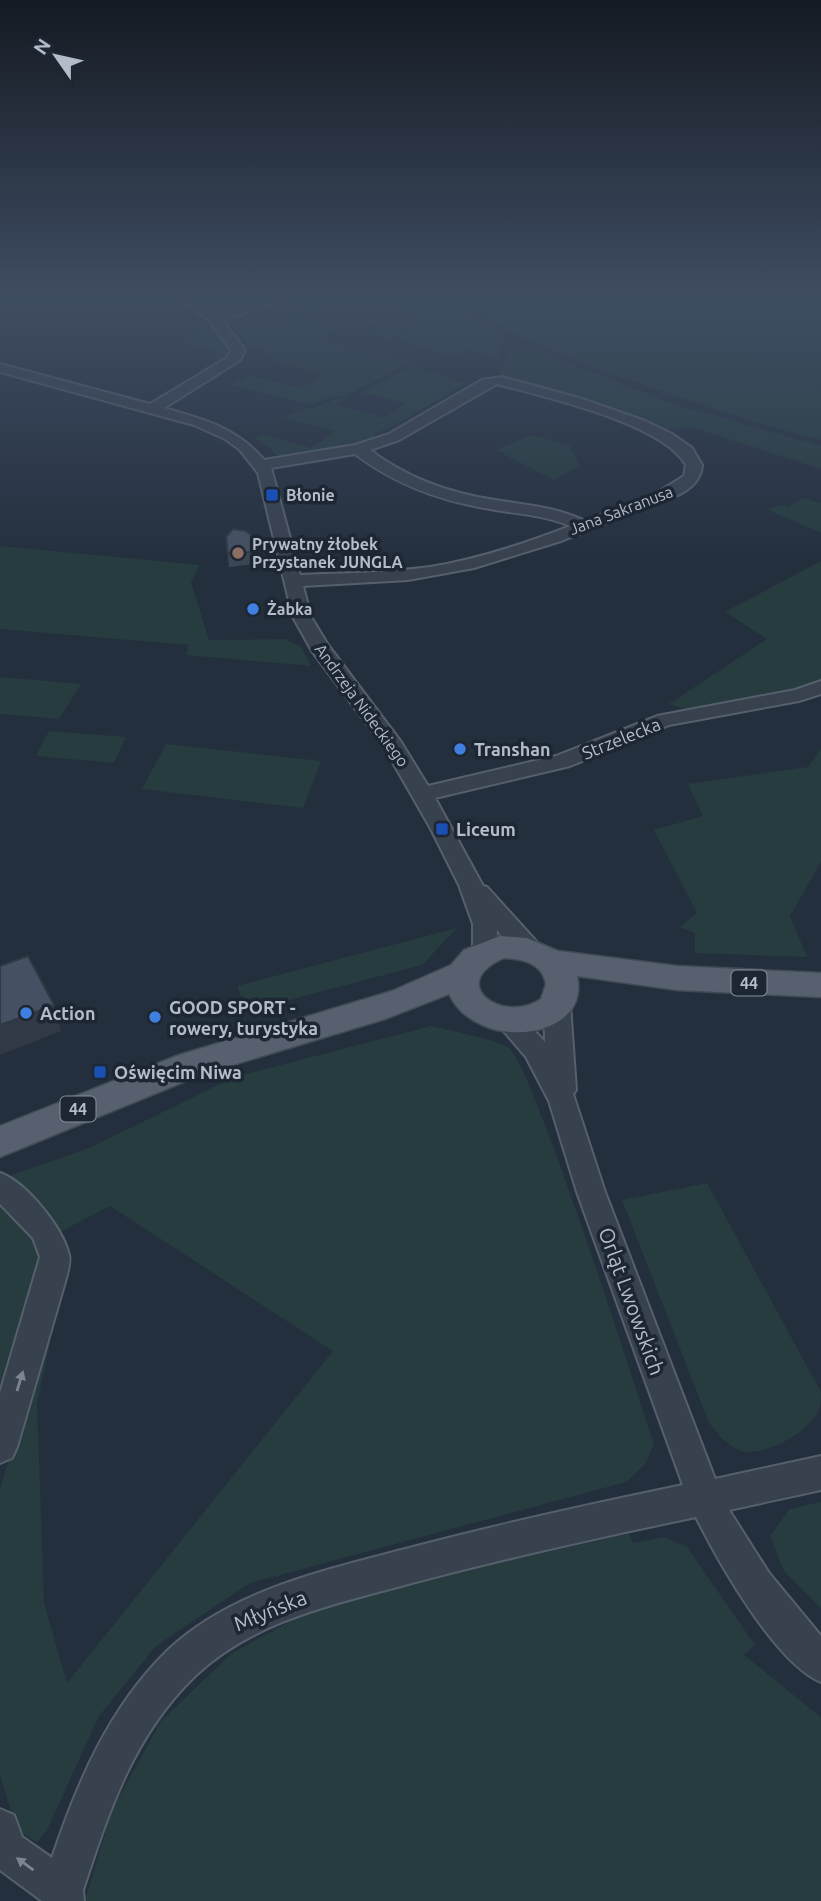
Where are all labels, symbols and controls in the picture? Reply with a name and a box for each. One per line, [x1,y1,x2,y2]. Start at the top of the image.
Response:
north arrow [21,21,91,91]
text: N [29,34,55,59]
street label: Jana Sakranusa [567,482,675,538]
place label: Błonie [286,486,335,504]
marker: Błonie [264,487,280,503]
place label: Prywatny żłobek Przystanek JUNGLA [252,535,403,571]
marker: Prywatny żłobek Przystanek JUNGLA [230,545,246,561]
place label: Żabka [267,600,313,618]
marker: Żabka [245,601,261,617]
street label: Andrzeja Nideckiego [311,640,413,770]
street label: Strzelecka [579,713,663,763]
place label: Transhan [474,739,551,759]
marker: Transhan [452,741,468,757]
place label: Liceum [456,819,516,839]
marker: Liceum [434,821,450,837]
road number: 44 [732,970,766,995]
place label: GOOD SPORT - rowery, turystyka [169,997,318,1038]
place label: Action [40,1003,95,1023]
marker: Action [18,1005,34,1021]
marker: GOOD SPORT - rowery, turystyka [147,1009,163,1025]
place label: Oświęcim Niwa [114,1062,242,1083]
marker: Oświęcim Niwa [92,1064,108,1080]
road number: 44 [60,1096,96,1121]
street label: Orląt Lwowskich [594,1224,670,1378]
one-way arrow [15,1371,25,1392]
street label: Młyńska [230,1585,310,1635]
one-way arrow [16,1857,34,1871]

